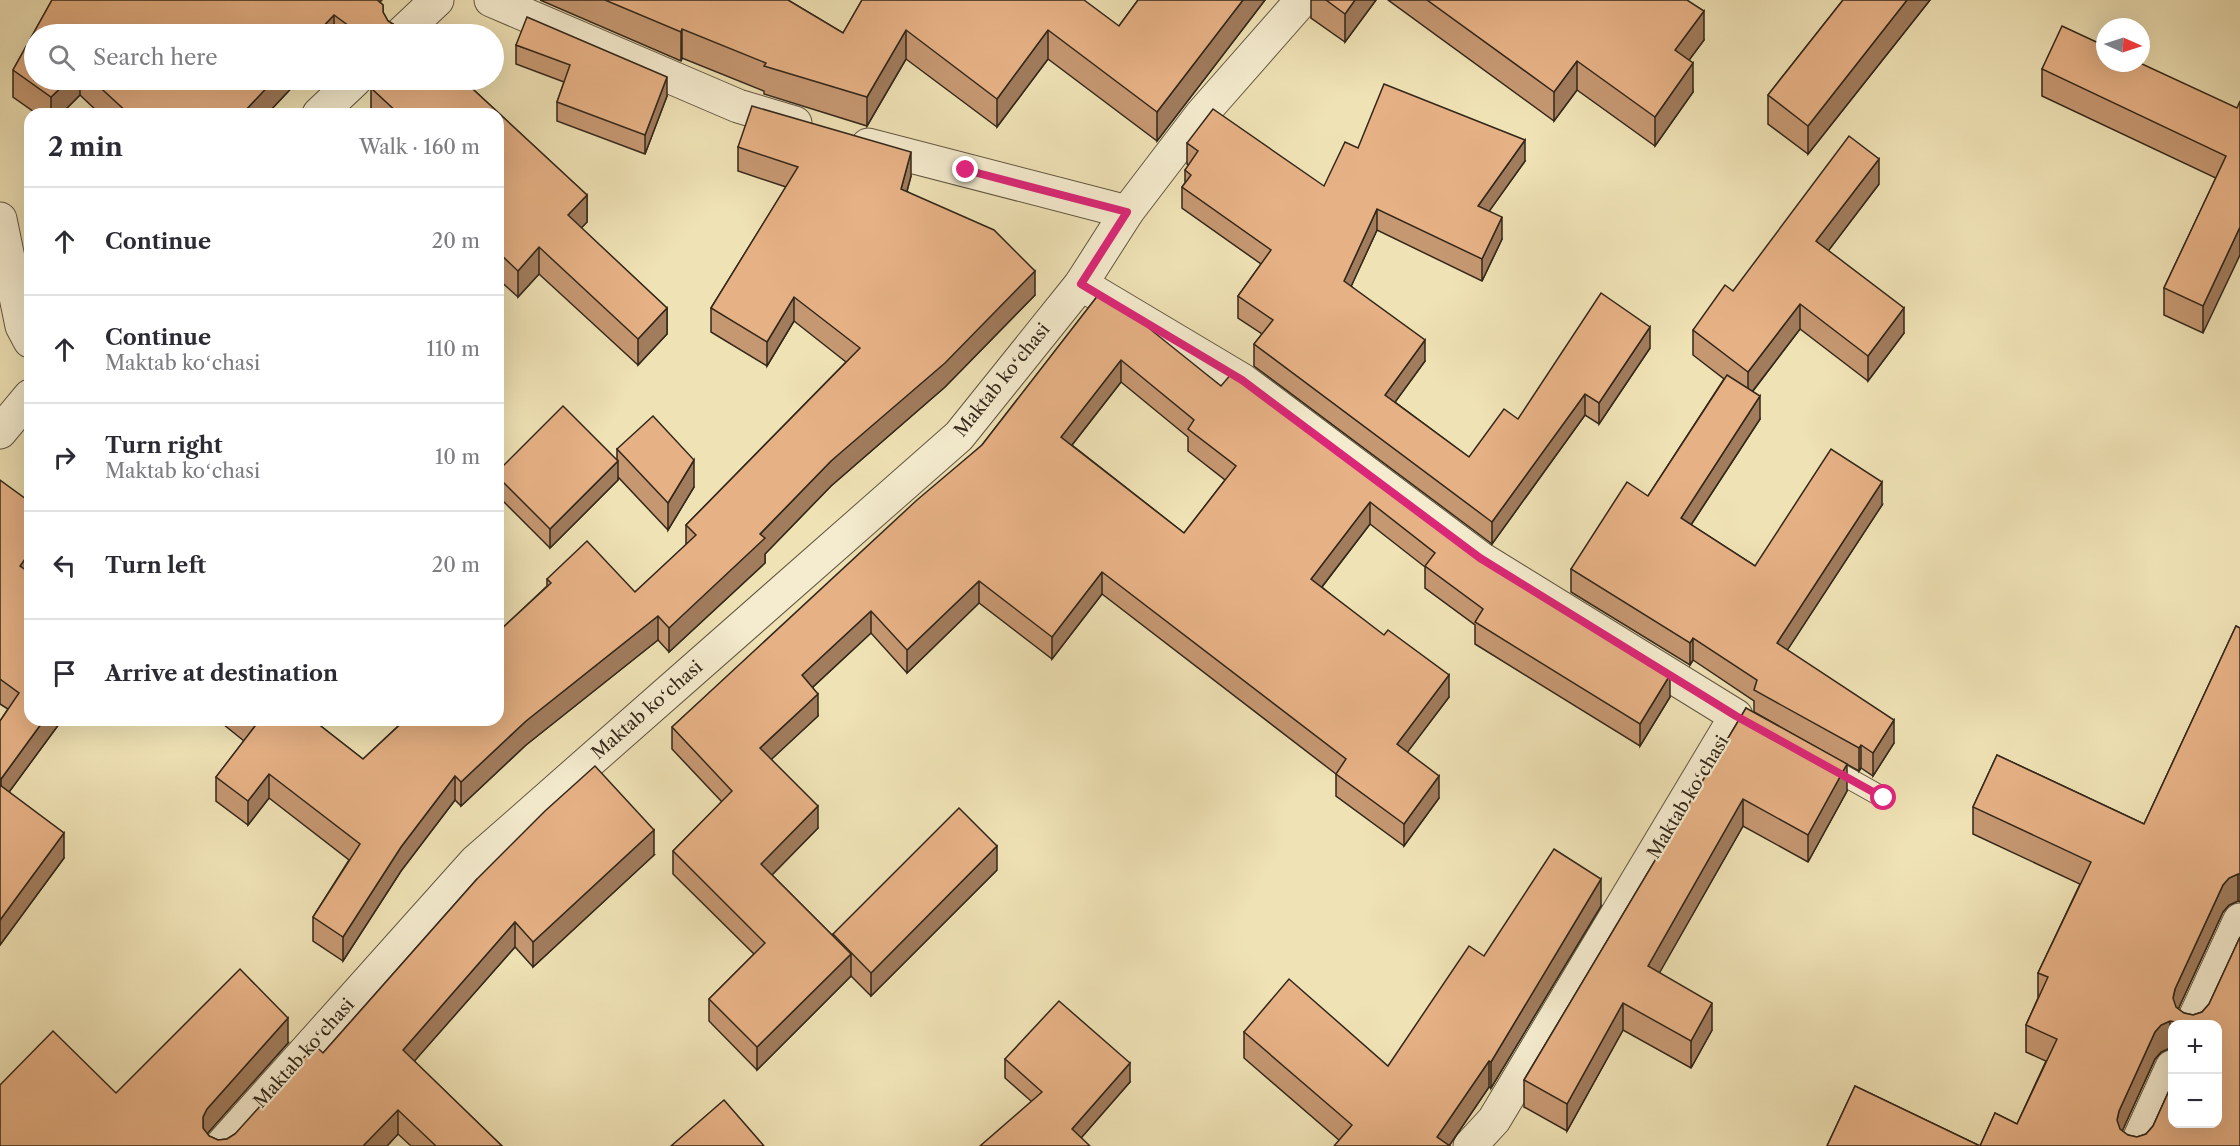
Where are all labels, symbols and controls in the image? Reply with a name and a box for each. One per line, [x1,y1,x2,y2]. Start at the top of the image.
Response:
north arrow [2096,18,2150,72]
search box [24,24,504,90]
icon: search [45,41,78,74]
text: Search here [93,44,218,71]
text: 2 min [48,131,123,163]
text: Walk · 160 m [359,135,480,159]
route end [952,156,978,182]
icon: ahead [48,225,81,258]
text: Continue [105,228,211,255]
text: 20 m [432,229,480,253]
street label: Maktab koʻchasi [950,318,1055,441]
text: Continue [105,324,211,351]
icon: ahead [48,333,81,366]
text: 110 m [427,337,480,361]
text: Maktab koʻchasi [105,351,260,375]
text: Turn right [105,432,223,459]
icon: right [48,441,81,474]
text: 10 m [435,445,480,469]
text: Maktab koʻchasi [105,459,260,483]
icon: left [48,549,81,582]
text: Turn left [105,552,206,579]
text: 20 m [432,553,480,577]
street label: Maktab koʻchasi [587,656,707,764]
icon: arrive [48,657,81,690]
text: Arrive at destination [105,660,338,687]
street label: Maktab koʻchasi [1643,731,1734,863]
route start [1870,784,1896,810]
street label: Maktab koʻchasi [249,993,359,1112]
map controls [2168,1020,2222,1128]
button: + [2168,1020,2222,1074]
button: − [2168,1074,2222,1128]

